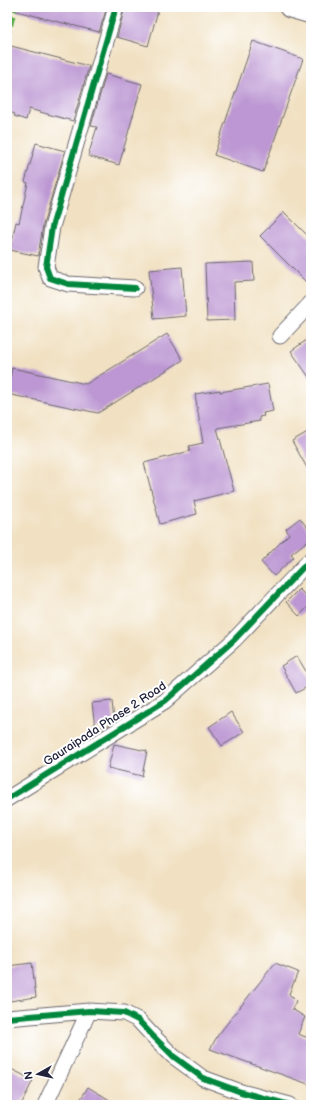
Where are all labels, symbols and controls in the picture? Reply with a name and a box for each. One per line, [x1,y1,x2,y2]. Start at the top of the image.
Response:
street label: Gauraipada Phase 2 Road [41,679,169,769]
north arrow [18,1054,58,1094]
text: N [22,1070,36,1080]

